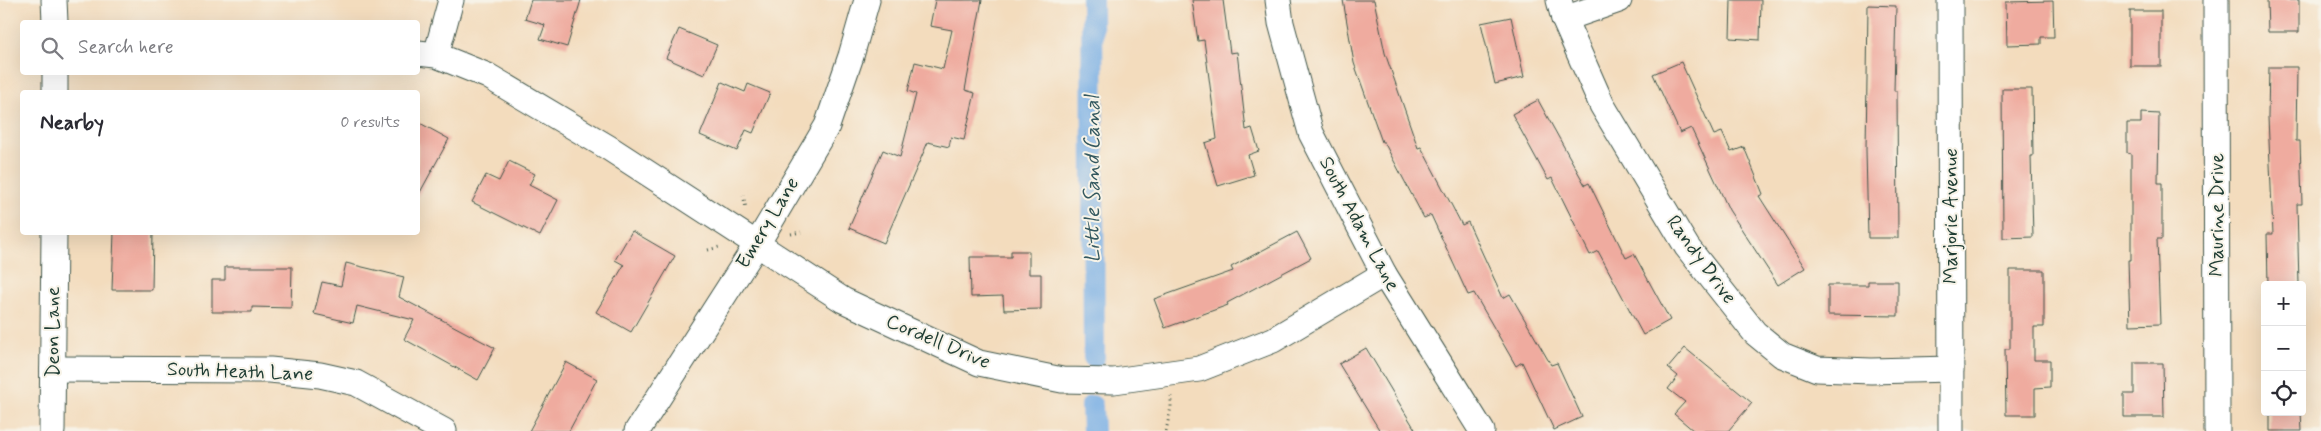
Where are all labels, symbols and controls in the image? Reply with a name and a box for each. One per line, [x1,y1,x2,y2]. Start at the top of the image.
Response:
search box [20,20,420,75]
icon: search [38,34,66,62]
text: Search here [78,35,174,60]
water label: Little Sand Canal [1079,93,1107,263]
text: Nearby [40,109,104,137]
text: 0 results [340,112,400,133]
street label: Marjorie Avenue [1938,148,1965,284]
street label: South Adam Lane [1312,152,1406,296]
street label: Maurine Drive [2204,153,2231,277]
street label: Emery Lane [730,172,806,274]
street label: Randy Drive [1660,210,1742,310]
map controls [2261,281,2306,416]
button: + [2261,281,2306,326]
street label: Deon Lane [40,286,67,378]
street label: Cordell Drive [882,308,994,376]
button: − [2261,326,2306,371]
street label: South Heath Lane [166,356,314,388]
button: locate [2261,371,2306,416]

